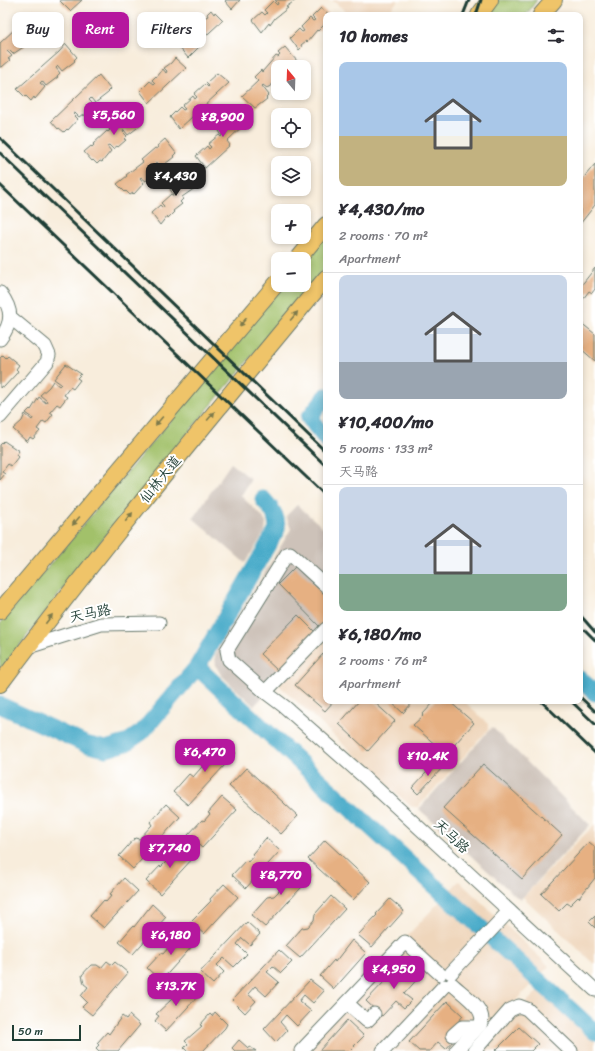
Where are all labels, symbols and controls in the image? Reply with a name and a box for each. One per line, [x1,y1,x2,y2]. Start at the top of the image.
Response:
chip: Buy [12,12,64,48]
chip: Rent [72,12,129,48]
chip: Filters [137,12,206,48]
text: 10 homes [339,21,408,51]
icon: filters [545,25,567,47]
north arrow [271,60,311,100]
map controls [271,60,311,292]
icon: home [417,88,489,160]
pin: ¥5,560 [81,102,147,136]
text: ¥5,560 [93,103,135,126]
pin: ¥8,900 [190,104,256,138]
text: ¥8,900 [202,105,244,128]
button: locate [271,108,311,148]
button: layers [271,156,311,196]
pin: ¥4,430 [143,163,209,197]
text: ¥4,430 [155,164,197,187]
text: ¥4,430/mo [339,194,424,224]
button: + [271,204,311,244]
text: 2 rooms · 70 m² [339,224,428,247]
text: Apartment [339,247,400,270]
button: − [271,252,311,292]
icon: home [417,301,489,373]
one-way arrow [290,311,299,322]
one-way arrow [239,317,248,327]
text: ¥10,400/mo [339,407,433,437]
one-way arrow [206,411,215,422]
one-way arrow [155,416,164,426]
text: 5 rooms · 133 m² [339,437,433,460]
street label: 仙林大道 [133,450,188,509]
text: 天马路 [339,460,378,483]
one-way arrow [125,512,133,523]
icon: home [417,513,489,585]
one-way arrow [71,515,80,526]
street label: 天马路 [67,597,113,630]
one-way arrow [44,614,53,625]
text: ¥6,180/mo [339,619,421,649]
text: 2 rooms · 76 m² [339,649,427,672]
text: Apartment [339,672,400,695]
pin: ¥6,470 [172,739,238,773]
text: ¥6,470 [184,740,226,763]
pin: ¥10.4K [395,743,461,777]
text: ¥10.4K [408,744,448,767]
street label: 天马路 [428,813,476,860]
pin: ¥7,740 [137,835,203,869]
text: ¥7,740 [149,836,191,859]
pin: ¥8,770 [248,862,314,896]
text: ¥8,770 [260,863,302,886]
pin: ¥6,180 [138,922,204,956]
text: ¥6,180 [151,923,191,946]
pin: ¥4,950 [361,956,427,990]
text: ¥4,950 [373,957,415,980]
pin: ¥13.7K [143,973,209,1007]
text: ¥13.7K [156,974,196,997]
text: 50 m [18,1022,43,1041]
scale bar [12,1023,81,1042]

